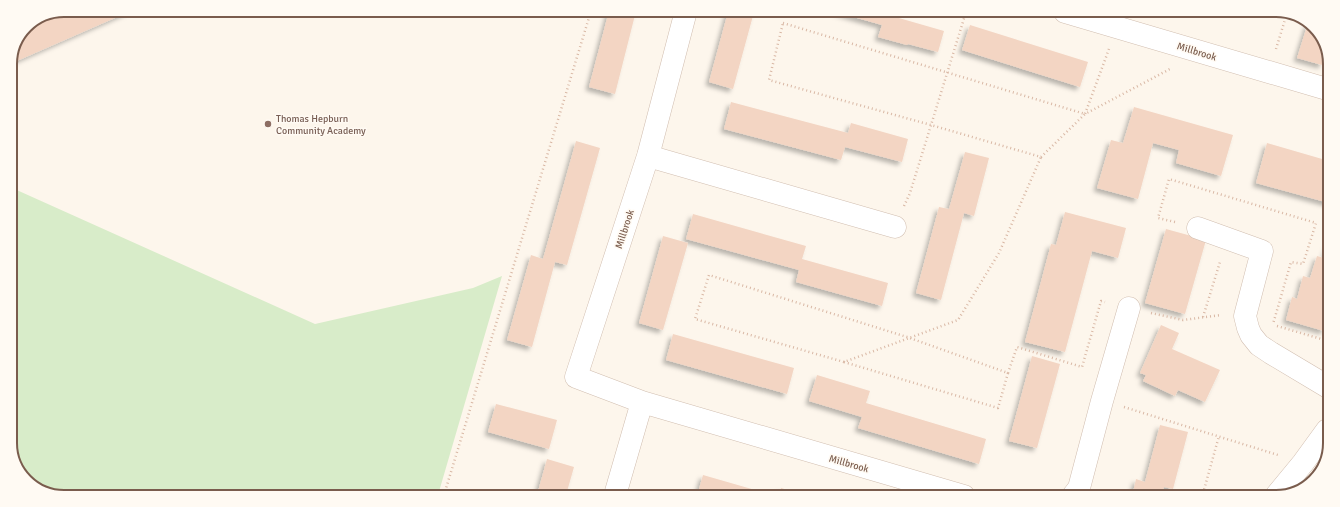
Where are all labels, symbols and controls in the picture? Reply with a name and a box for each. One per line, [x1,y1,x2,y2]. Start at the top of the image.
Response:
street label: Millbrook [1175,40,1218,64]
place label: Thomas Hepburn Community Academy [276,113,366,137]
marker: Thomas Hepburn Community Academy [263,119,273,129]
street label: Millbrook [613,208,637,251]
street label: Millbrook [827,453,870,475]

